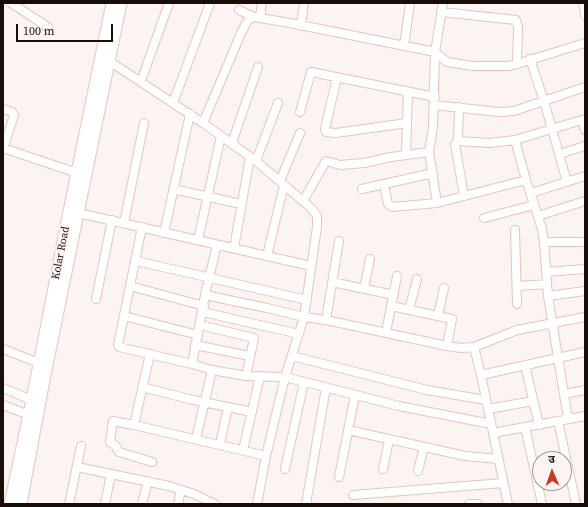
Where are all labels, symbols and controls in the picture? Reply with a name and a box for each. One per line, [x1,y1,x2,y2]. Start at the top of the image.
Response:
scale bar [18,16,115,42]
text: 100 m [23,23,55,39]
street label: Kolar Road [49,225,73,281]
north arrow [532,451,572,491]
text: उ [548,452,555,467]

